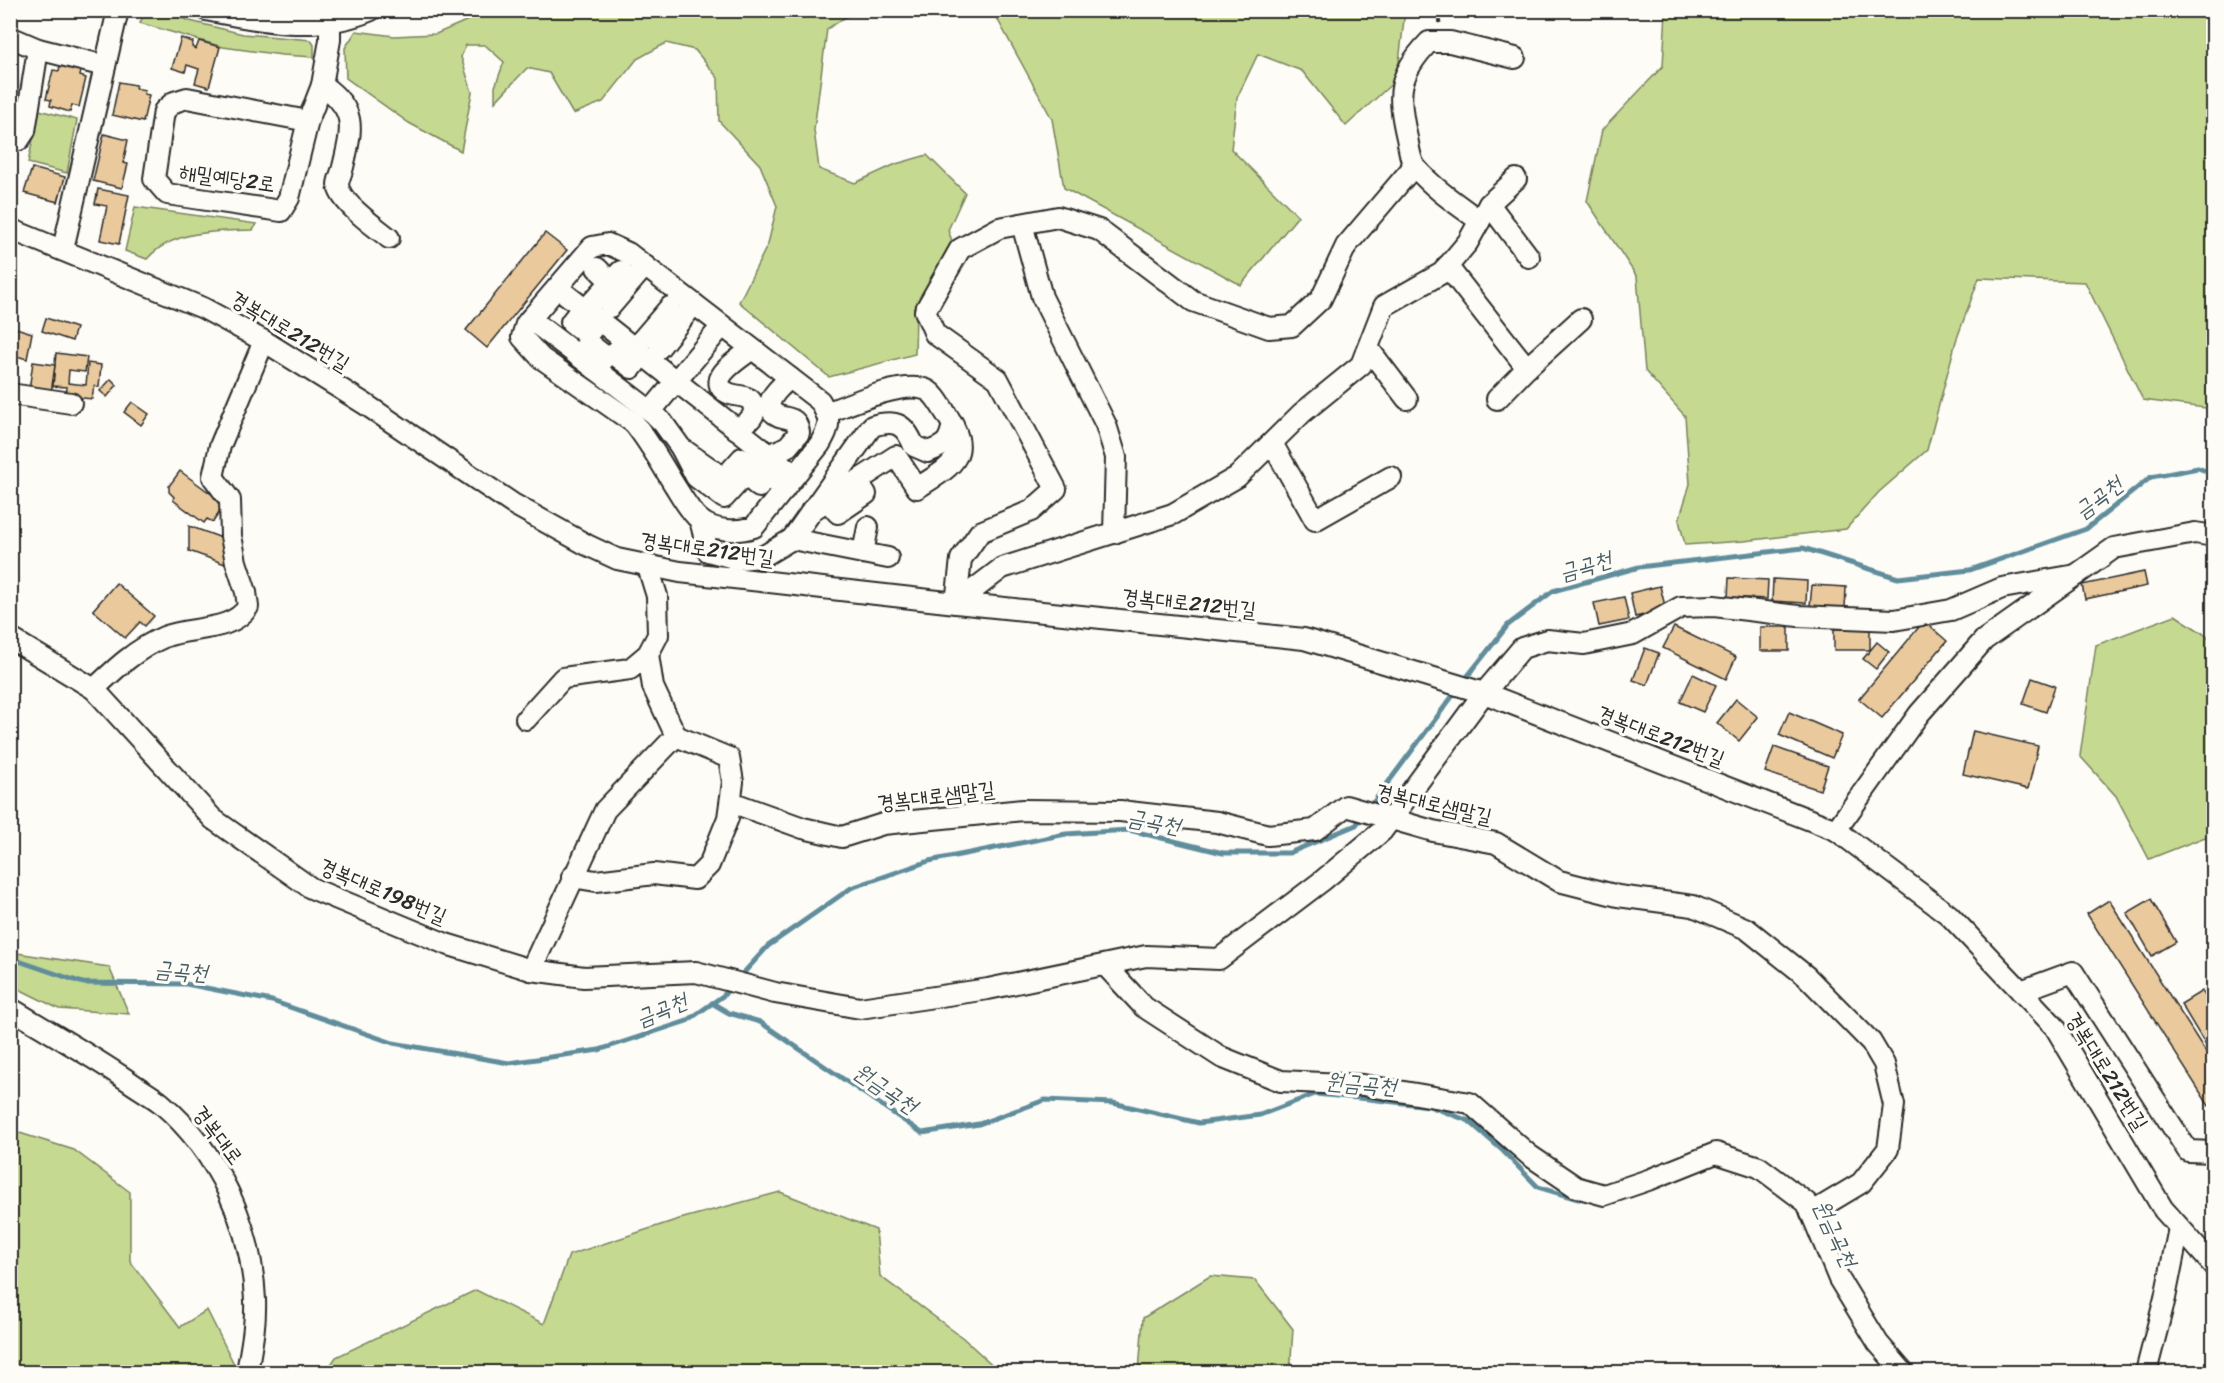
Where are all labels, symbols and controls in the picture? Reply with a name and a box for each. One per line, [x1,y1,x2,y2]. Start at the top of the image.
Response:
street label: 해밀예당2로 [177,152,277,204]
street label: 경복대로212번길 [223,280,358,382]
water label: 금곡천 [2065,464,2133,529]
street label: 경복대로212번길 [638,521,776,577]
water label: 금곡천 [1554,539,1618,592]
street label: 경복대로212번길 [1120,577,1258,629]
street label: 경복대로212번길 [1591,694,1731,778]
street label: 경복대로샘말길 [875,770,997,822]
street label: 경복대로샘말길 [1372,772,1496,836]
water label: 금곡천 [1124,797,1186,846]
street label: 경복대로198번길 [313,847,453,935]
water label: 금곡천 [153,949,211,992]
water label: 금곡천 [629,981,695,1037]
street label: 경복대로212번길 [2055,1004,2159,1138]
water label: 원금곡천 [845,1052,928,1126]
water label: 원금곡천 [1324,1061,1400,1106]
street label: 경복대로 [182,1097,254,1173]
water label: 원금곡천 [1803,1193,1869,1276]

